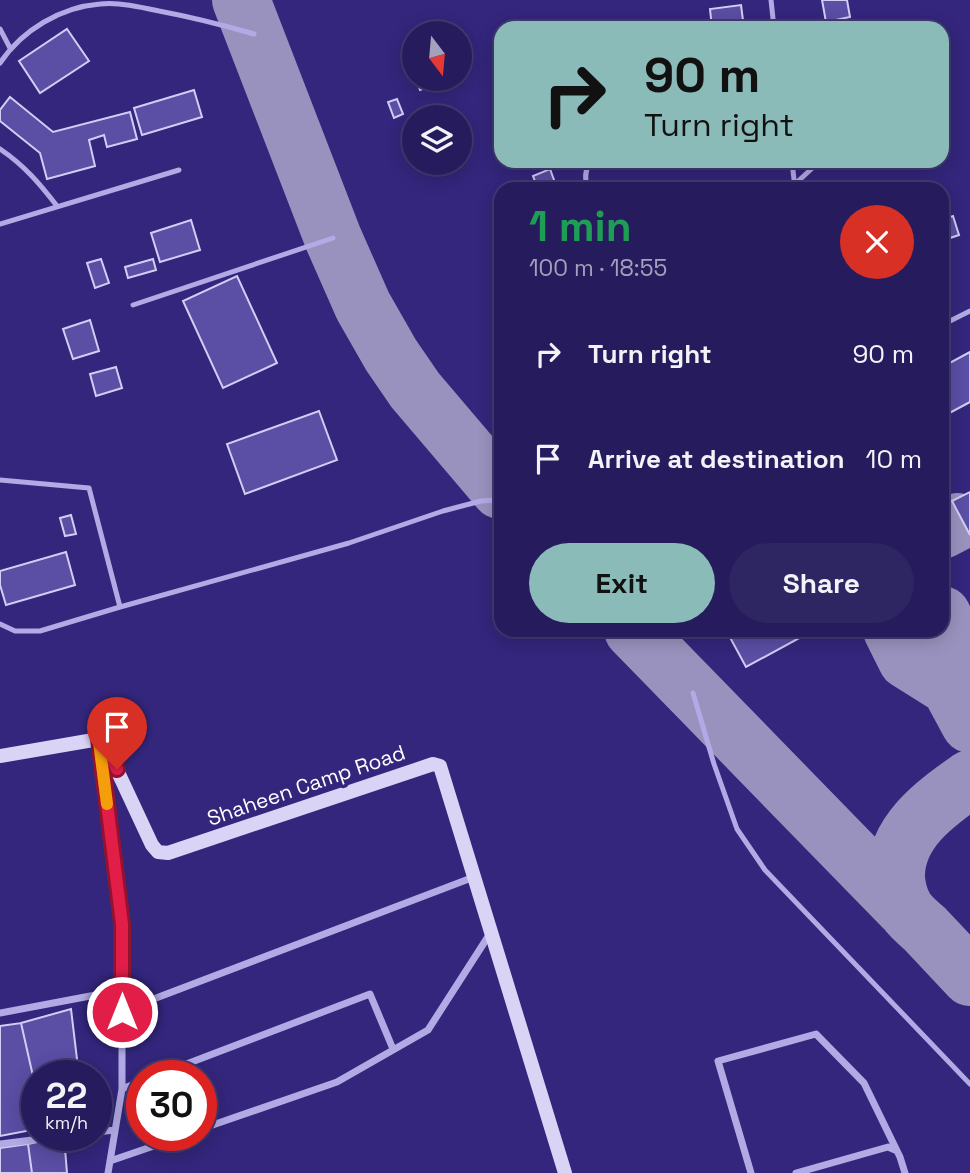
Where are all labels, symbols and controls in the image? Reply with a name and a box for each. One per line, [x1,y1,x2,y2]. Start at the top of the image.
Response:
north arrow [402,21,472,91]
map controls [402,21,472,175]
text: 90 m [644,44,760,106]
icon: right [529,49,620,140]
button: layers [402,105,472,175]
text: Turn right [644,105,794,145]
text: 1 min [529,200,632,253]
button: close [840,205,914,279]
text: 100 m · 18:55 [529,253,667,283]
icon: right [529,335,567,373]
text: Turn right [588,337,712,371]
text: 90 m [852,337,914,371]
icon: arrive [529,440,567,478]
text: Arrive at destination [588,442,845,476]
text: 10 m [866,442,922,476]
button: Exit [529,543,715,623]
button: Share [729,543,914,623]
pin [87,697,147,769]
icon: arrive [98,708,136,746]
street label: Shaheen Camp Road [203,738,409,832]
position arrow [85,975,159,1049]
speed limit sign: 30 [126,1060,217,1151]
text: 22 [46,1074,87,1118]
text: km/h [45,1111,88,1134]

